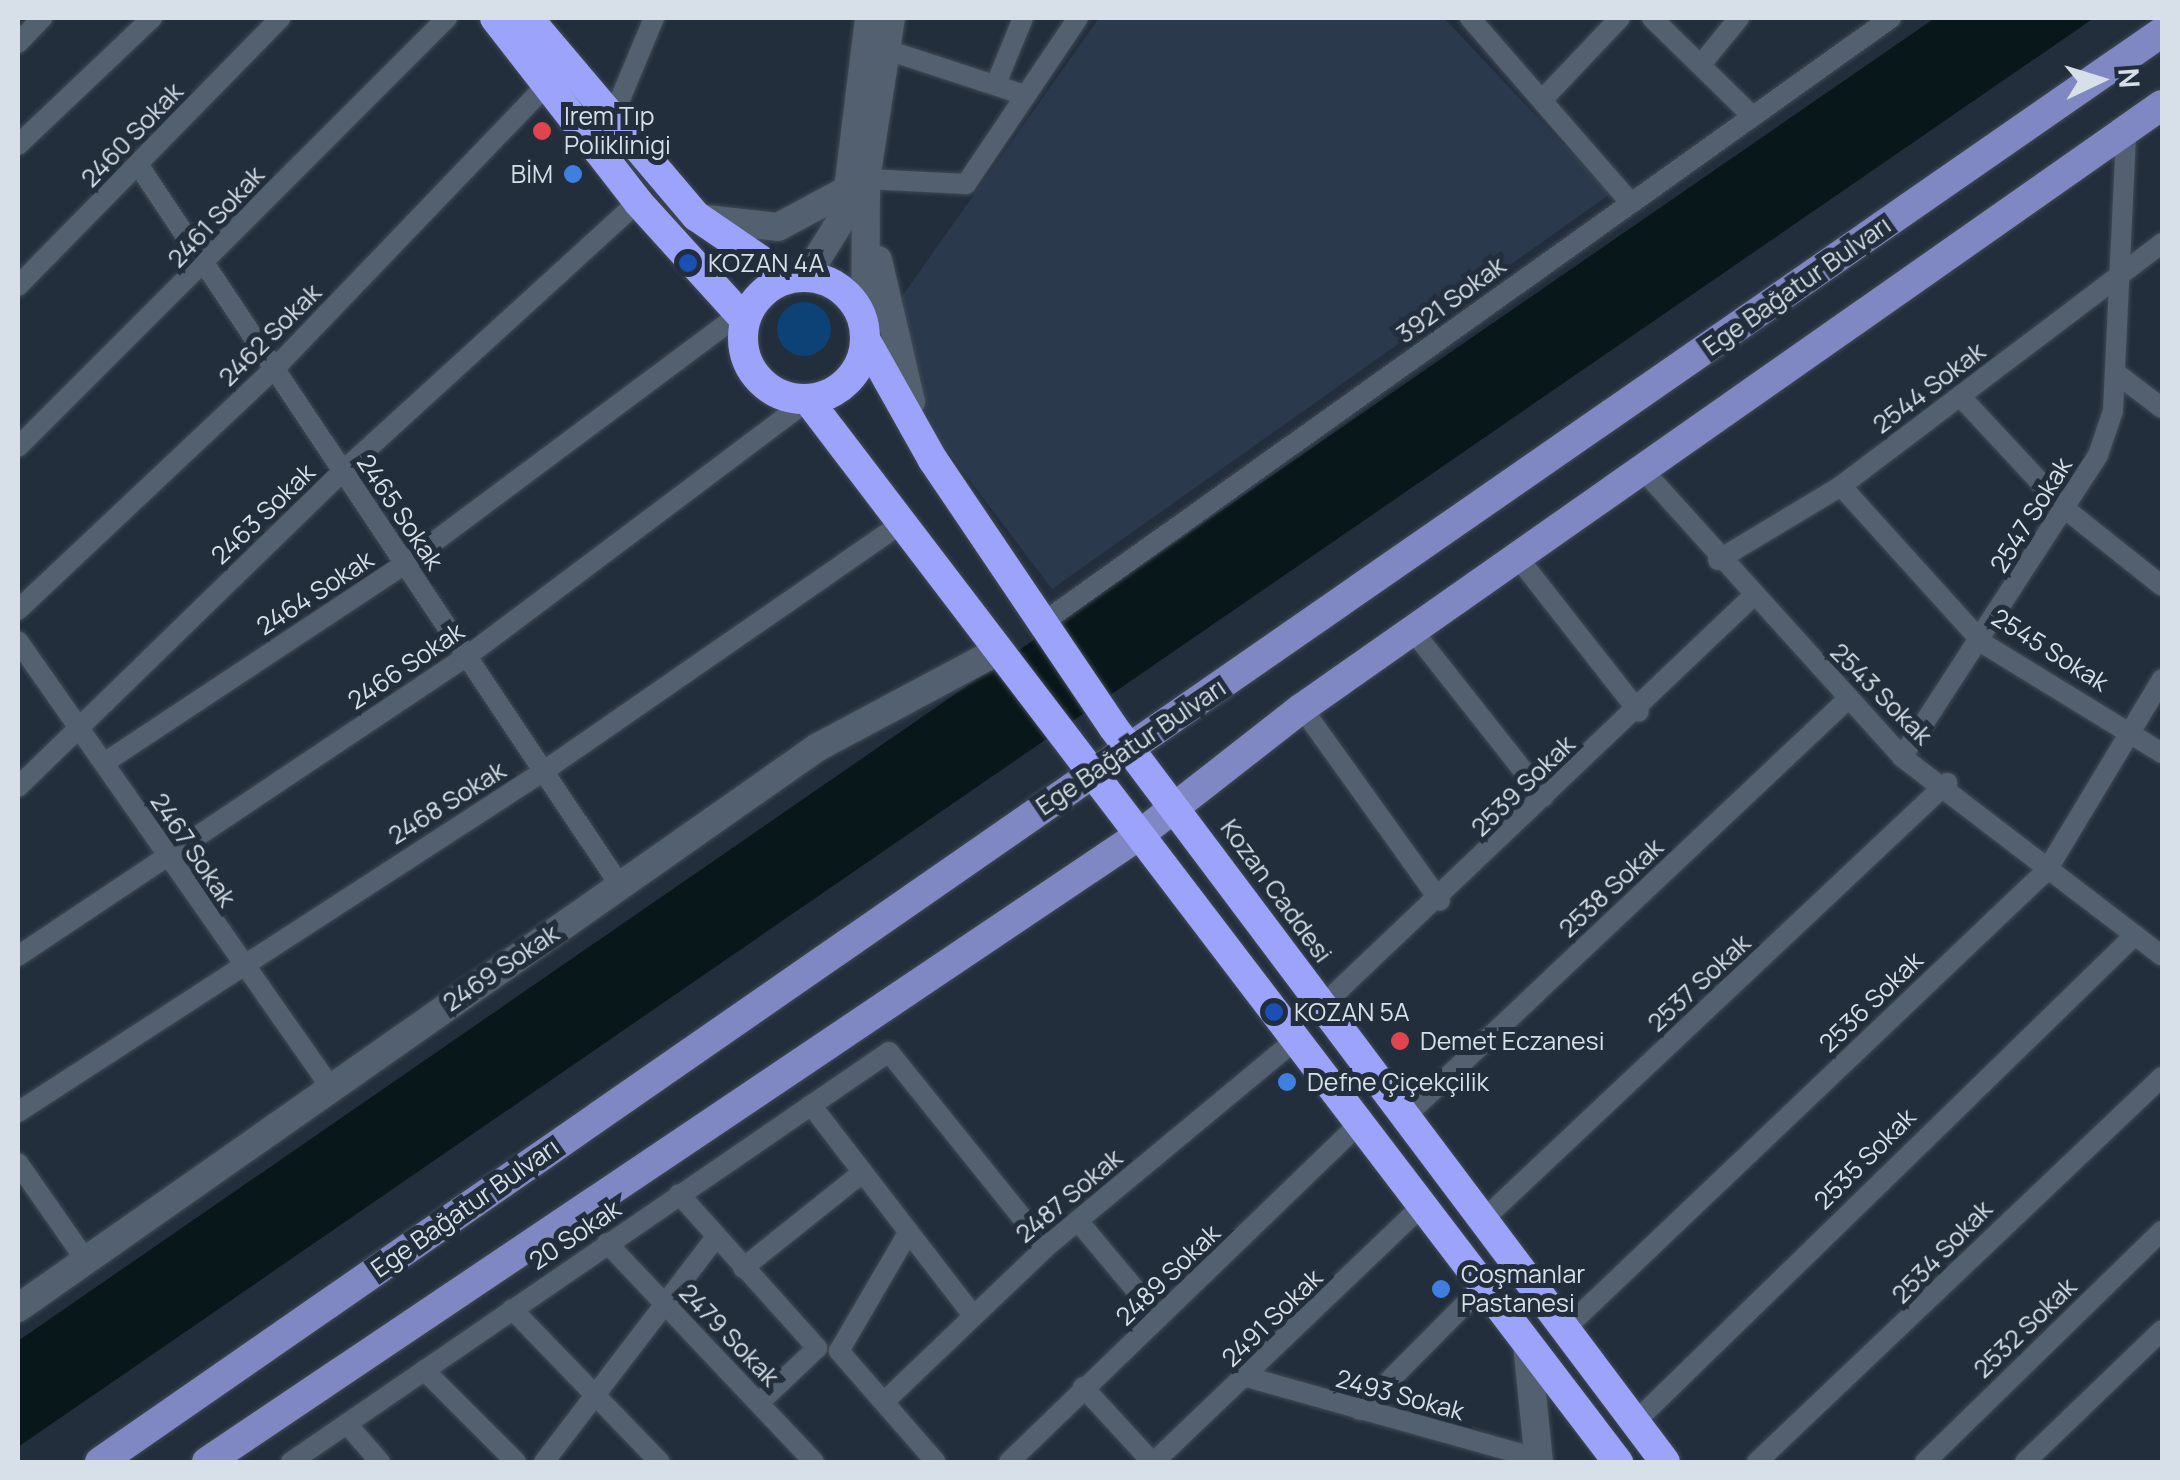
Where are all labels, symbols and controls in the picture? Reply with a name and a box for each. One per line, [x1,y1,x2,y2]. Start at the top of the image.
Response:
north arrow [2050,30,2150,130]
text: N [2110,67,2150,89]
street label: 2460 Sokak [75,77,189,193]
place label: Irem Tıp Poliklinigi [564,102,671,161]
marker: Irem Tıp Poliklinigi [529,118,555,144]
place label: BİM [511,159,553,189]
street label: 2461 Sokak [162,160,270,274]
marker: BİM [562,163,584,185]
street label: Ege Bağatur Bulvarı [1697,210,1897,362]
place label: KOZAN 4A [708,248,824,278]
street label: 3921 Sokak [1391,250,1511,350]
marker: KOZAN 4A [677,252,699,274]
street label: 2462 Sokak [213,278,327,392]
street label: 2544 Sokak [1867,336,1991,440]
street label: 2465 Sokak [351,449,449,575]
street label: 2547 Sokak [1984,452,2078,578]
street label: 2463 Sokak [205,457,321,571]
street label: 2464 Sokak [251,544,379,642]
street label: 2545 Sokak [1986,602,2114,698]
street label: 2466 Sokak [342,616,470,716]
street label: 2543 Sokak [1824,637,1938,751]
street label: Ege Bağatur Bulvarı [1031,672,1231,822]
street label: 2539 Sokak [1465,729,1581,843]
street label: 2468 Sokak [383,755,511,851]
street label: 2467 Sokak [144,788,242,912]
street label: Kozan Caddesi [1214,814,1338,968]
street label: 2538 Sokak [1553,832,1669,944]
street label: 2469 Sokak [437,918,565,1018]
street label: 2537 Sokak [1642,928,1756,1038]
street label: 2536 Sokak [1813,945,1929,1059]
place label: KOZAN 5A [1294,997,1410,1027]
marker: KOZAN 5A [1263,1001,1285,1023]
place label: Demet Eczanesi [1420,1026,1605,1056]
marker: Demet Eczanesi [1389,1030,1411,1052]
place label: Defne Çiçekçilik [1307,1067,1489,1097]
marker: Defne Çiçekçilik [1276,1071,1298,1093]
street label: 2535 Sokak [1808,1102,1922,1216]
street label: Ege Bağatur Bulvarı [365,1132,565,1284]
street label: 2487 Sokak [1010,1143,1128,1249]
street label: 20 Sokak [524,1194,626,1276]
street label: 2534 Sokak [1886,1194,1998,1310]
street label: 2489 Sokak [1110,1218,1226,1332]
place label: Coşmanlar Pastanesi [1461,1260,1585,1319]
street label: 2491 Sokak [1216,1263,1328,1373]
street label: 2532 Sokak [1968,1272,2082,1384]
street label: 2479 Sokak [673,1278,785,1392]
marker: Coşmanlar Pastanesi [1430,1278,1452,1300]
street label: 2493 Sokak [1333,1363,1467,1427]

